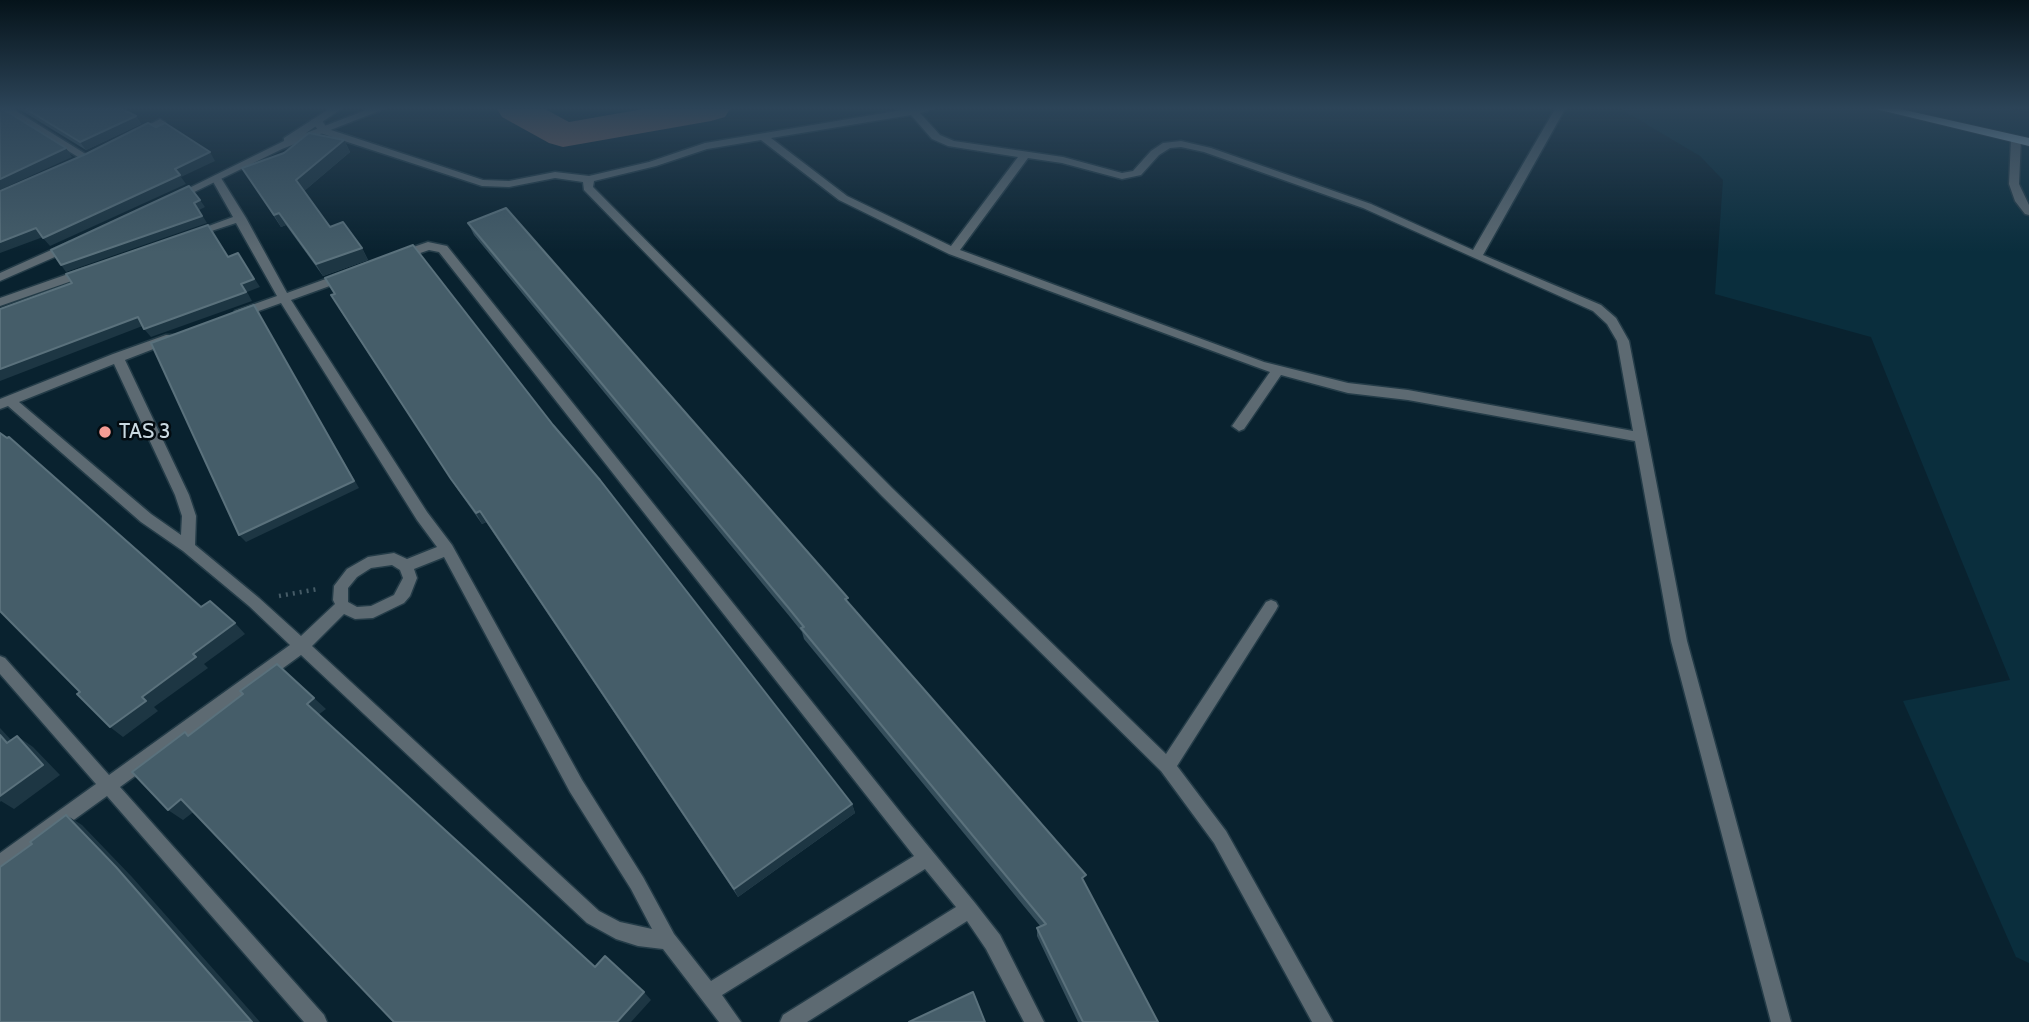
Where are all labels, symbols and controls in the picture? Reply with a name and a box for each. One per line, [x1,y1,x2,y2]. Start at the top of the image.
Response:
place label: TAS 3 [119,419,170,445]
marker: TAS 3 [97,424,113,440]

